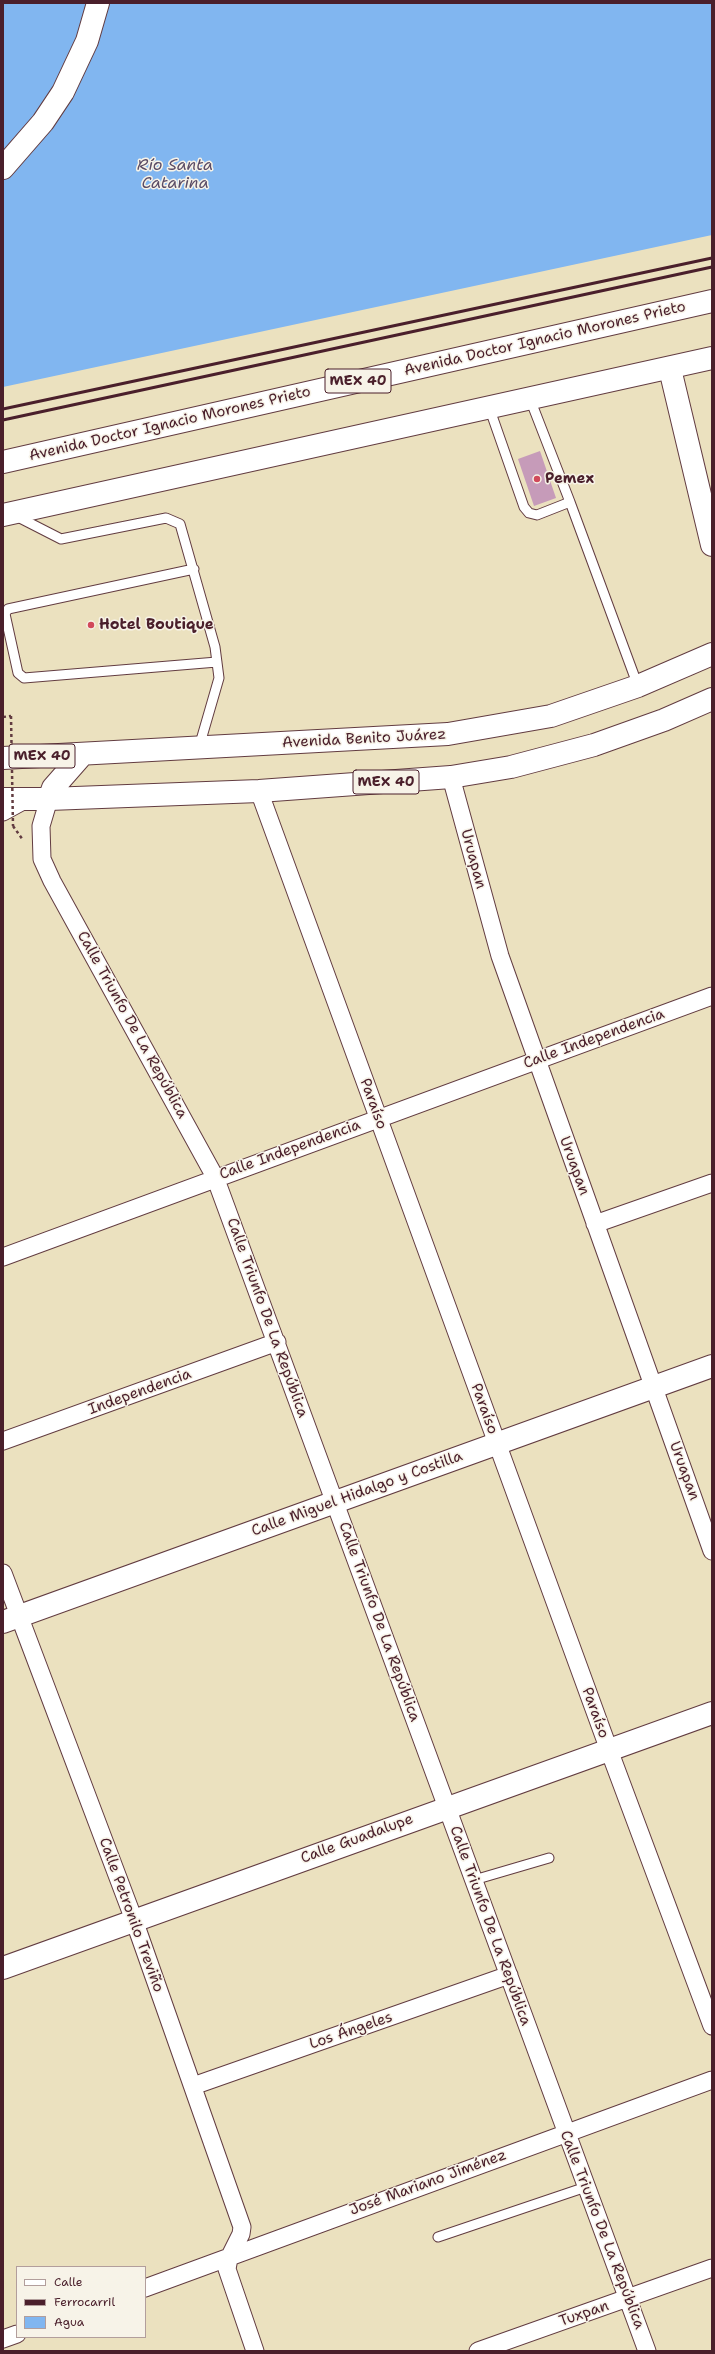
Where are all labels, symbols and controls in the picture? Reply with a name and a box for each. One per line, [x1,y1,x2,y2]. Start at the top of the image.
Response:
water label: Río Santa Catarina [137,156,213,194]
street label: Avenida Doctor Ignacio Morones Prieto [402,298,688,380]
road number: MEX 40 [325,369,391,393]
street label: Avenida Doctor Ignacio Morones Prieto [27,383,313,465]
place label: Pemex [545,470,594,488]
marker: Pemex [532,474,542,484]
place label: Hotel Boutique [99,616,214,634]
marker: Hotel Boutique [86,620,96,630]
street label: Avenida Benito Juárez [281,726,447,752]
road number: MEX 40 [9,744,75,768]
road number: MEX 40 [353,770,419,794]
street label: Uruapan [456,827,490,891]
street label: Calle Triunfo De La República [73,928,191,1122]
street label: Calle Independencia [521,1005,667,1073]
street label: Paraíso [356,1076,390,1132]
street label: Calle Independencia [217,1116,363,1184]
street label: Uruapan [555,1134,593,1198]
street label: Calle Triunfo De La República [222,1216,312,1420]
street label: Independencia [86,1365,194,1419]
street label: Paraíso [467,1381,501,1437]
street label: Uruapan [665,1439,703,1503]
street label: Calle Miguel Hidalgo y Costilla [249,1447,465,1541]
street label: Calle Triunfo De La República [334,1520,424,1724]
street label: Paraíso [578,1685,612,1741]
street label: Calle Guadalupe [298,1810,416,1868]
street label: Calle Triunfo De La República [445,1824,535,2028]
street label: Calle Petronilo Treviño [95,1835,167,1995]
street label: Los Ángeles [307,2008,395,2054]
street label: Calle Triunfo De La República [556,2128,648,2332]
street label: José Mariano Jiménez [347,2146,509,2220]
legend [16,2266,146,2338]
text: Calle [54,2274,83,2290]
text: Ferrocarril [54,2294,115,2310]
street label: Tuxpan [557,2297,611,2331]
text: Agua [54,2314,84,2330]

